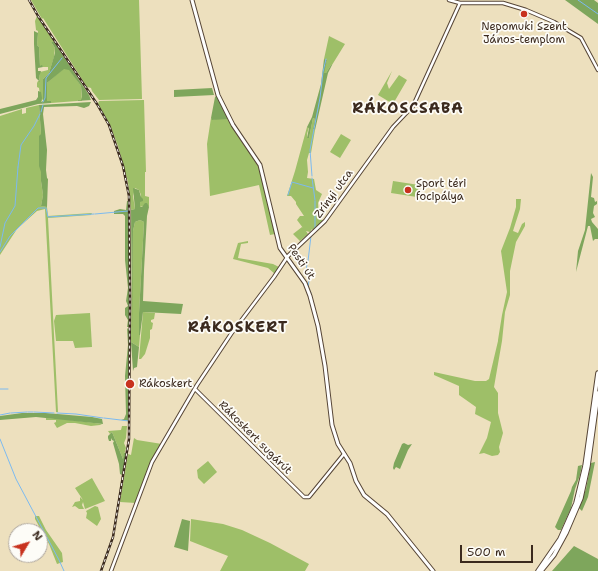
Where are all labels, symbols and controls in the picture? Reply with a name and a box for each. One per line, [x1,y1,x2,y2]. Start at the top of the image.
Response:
marker: Nepomuki Szent János-templom [519,9,529,19]
place label: Nepomuki Szent János-templom [481,20,567,46]
district label: RÁKOSCSABA [352,100,464,118]
street label: Zrínyi utca [312,167,356,221]
place label: Sport téri focipálya [416,177,466,203]
marker: Sport téri focipálya [403,185,413,195]
street label: Pesti út [284,242,318,282]
district label: RÁKOSKERT [188,319,288,337]
place label: Rákoskert [139,377,192,391]
marker: Rákoskert [124,378,136,390]
street label: Rákoskert sugárút [216,399,294,477]
north arrow [8,523,48,563]
text: N [28,528,46,544]
scale bar [462,537,535,563]
text: 500 m [467,544,505,560]

